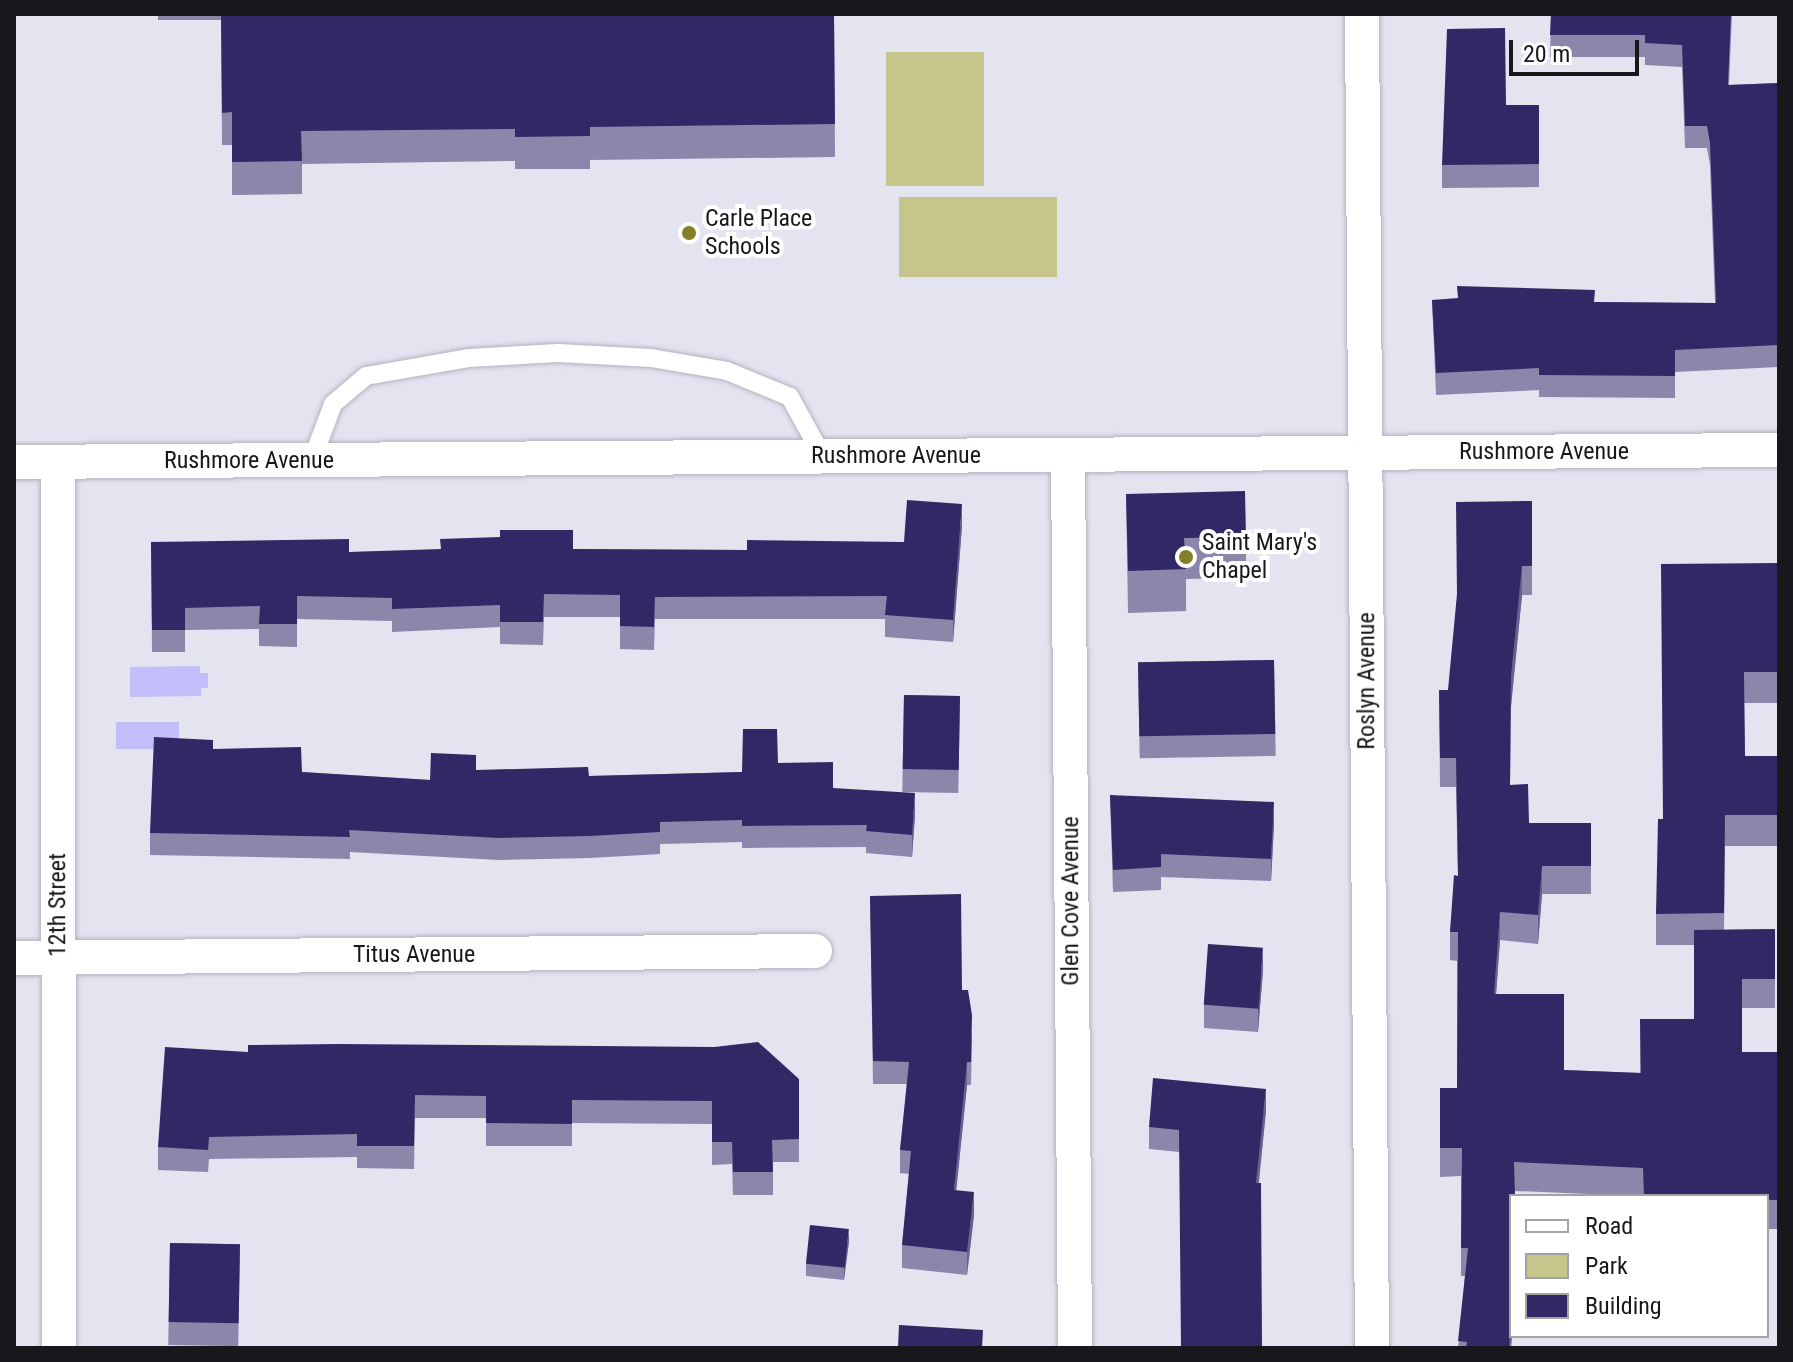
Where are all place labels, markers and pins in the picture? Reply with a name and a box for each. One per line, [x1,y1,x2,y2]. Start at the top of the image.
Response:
place label: Carle Place Schools [705,205,812,261]
marker: Carle Place Schools [680,224,698,242]
place label: Saint Mary's Chapel [1202,529,1317,585]
marker: Saint Mary's Chapel [1177,548,1195,566]

